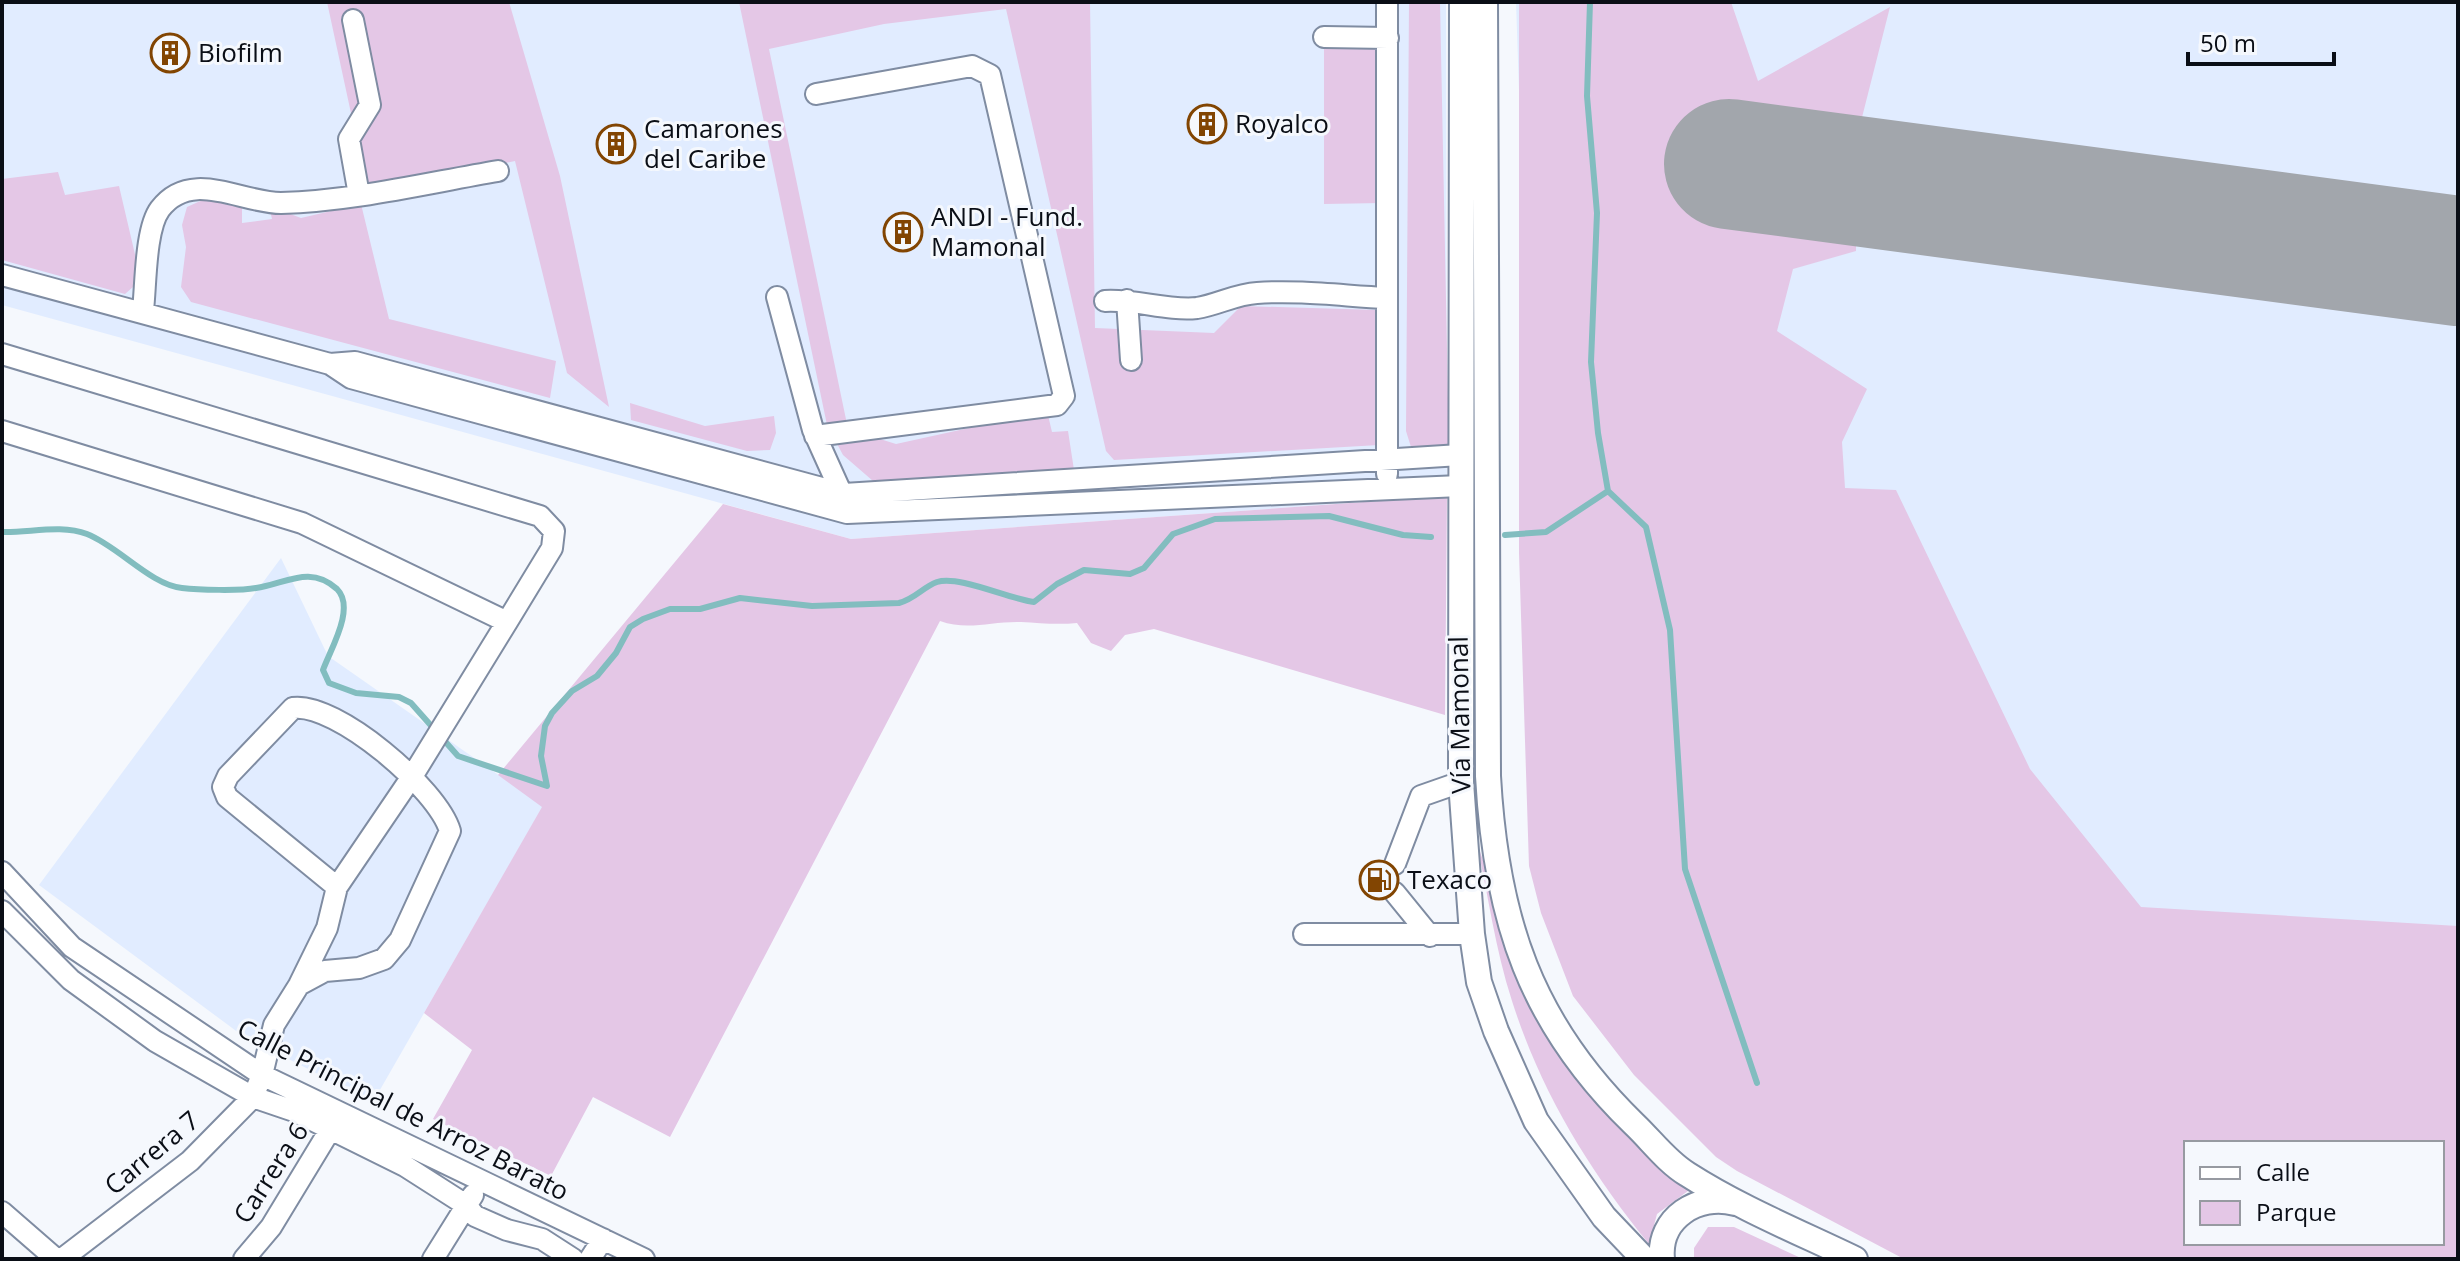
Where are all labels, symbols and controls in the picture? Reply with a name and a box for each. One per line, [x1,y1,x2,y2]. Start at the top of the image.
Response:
scale bar [2188,16,2334,66]
text: 50 m [2200,26,2256,59]
building icon: Biofilm [149,32,191,74]
place label: Biofilm [198,34,283,70]
building icon: Royalco [1186,103,1228,145]
place label: Royalco [1235,105,1329,141]
place label: Camarones del Caribe [644,110,783,176]
building icon: Camarones del Caribe [595,123,637,165]
place label: ANDI - Fund. Mamonal [931,198,1083,264]
building icon: ANDI - Fund. Mamonal [882,211,924,253]
street label: Vía Mamonal [1440,636,1478,794]
fuel station icon: Texaco [1358,859,1400,901]
place label: Texaco [1407,861,1492,897]
street label: Calle Principal de Arroz Barato [232,1010,575,1209]
street label: Carrera 7 [96,1102,206,1202]
street label: Carrera 6 [224,1115,316,1230]
legend [2184,1141,2444,1245]
text: Calle [2256,1155,2310,1188]
text: Parque [2256,1195,2336,1228]

